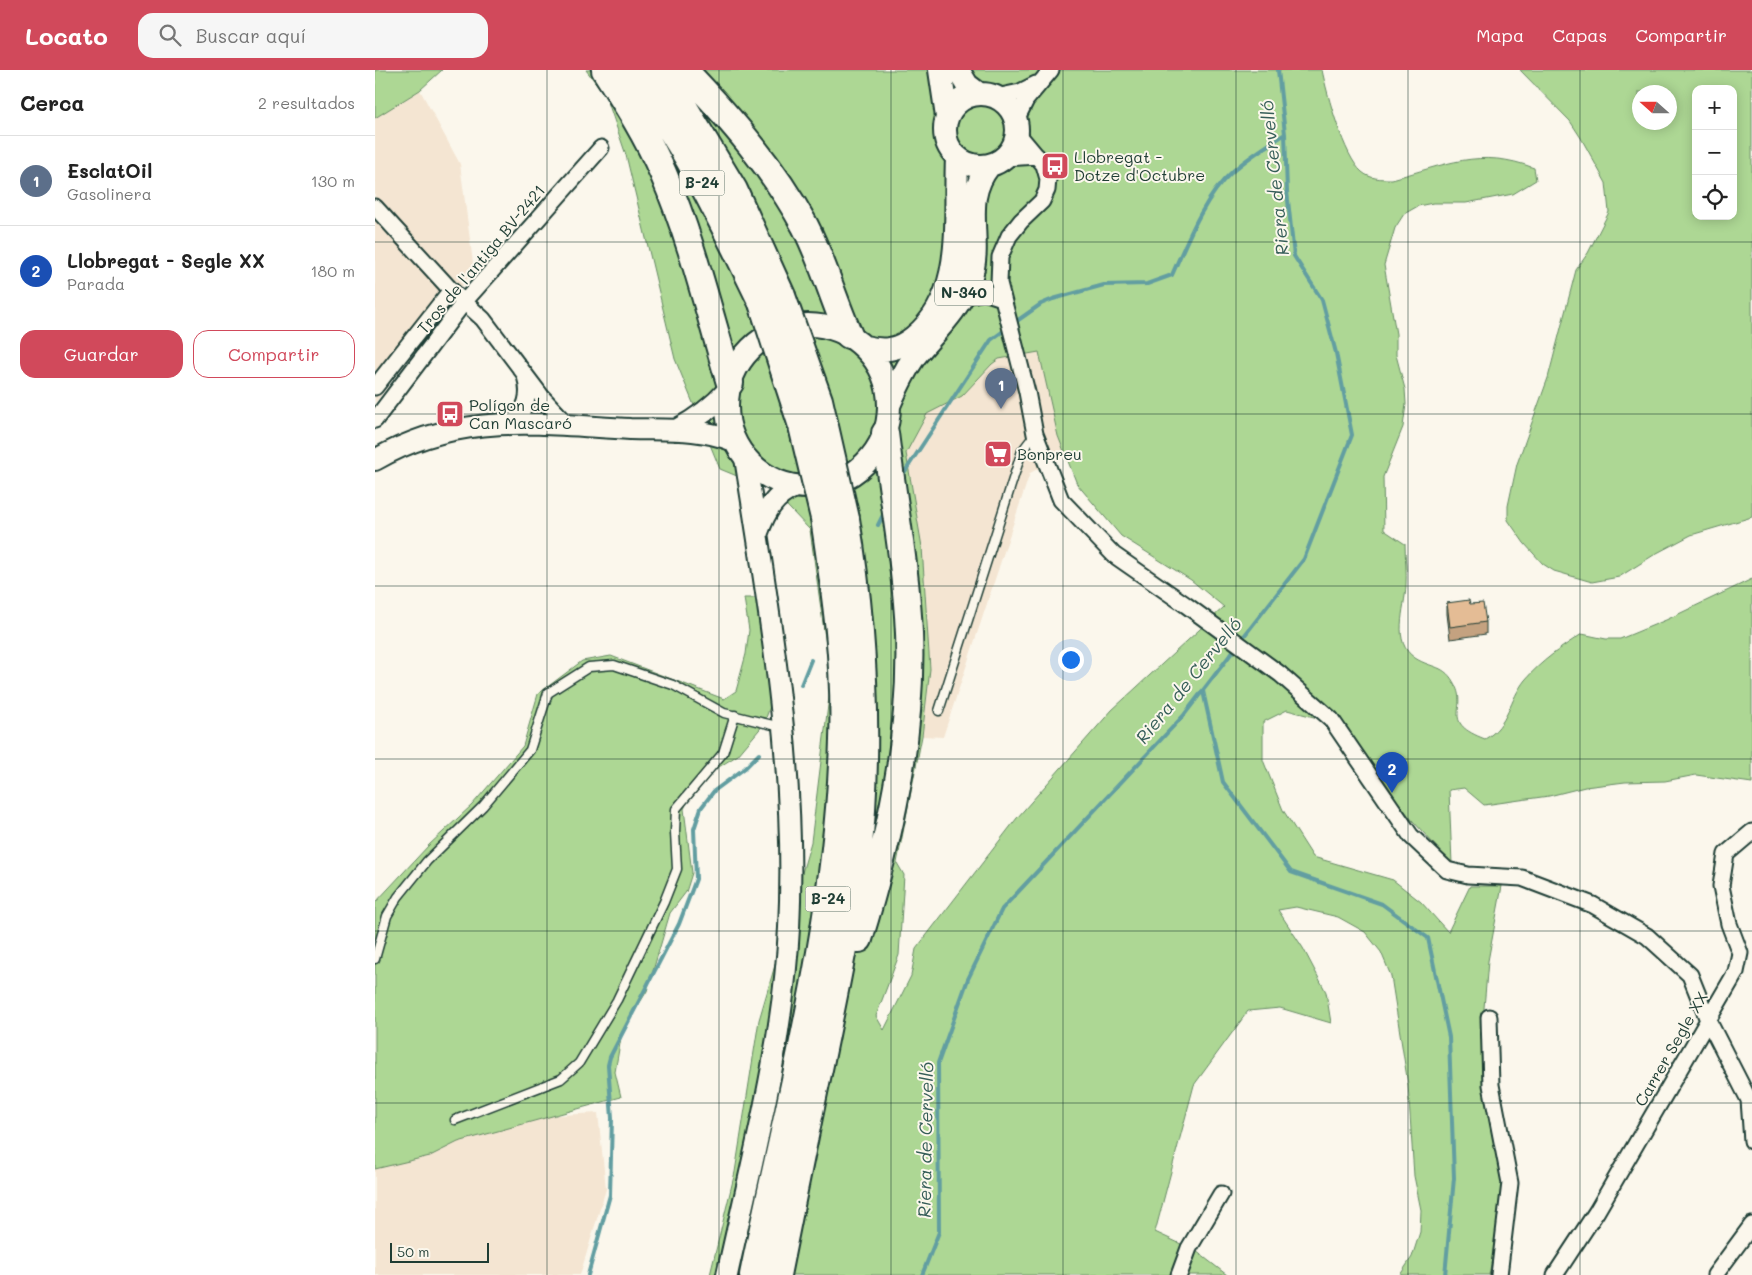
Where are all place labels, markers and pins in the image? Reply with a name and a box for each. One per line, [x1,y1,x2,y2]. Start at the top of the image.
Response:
place label: Llobregat - Dotze d'Octubre [1074,146,1205,185]
bus stop icon: Llobregat - Dotze d'Octubre [1040,151,1070,181]
pin: 1 [985,368,1017,409]
place label: Polígon de Can Mascaró [469,394,572,433]
bus stop icon: Polígon de Can Mascaró [435,399,465,429]
supermarket icon: Bonpreu [983,439,1013,469]
place label: Bonpreu [1017,443,1082,464]
pin: 2 [1376,752,1408,793]

